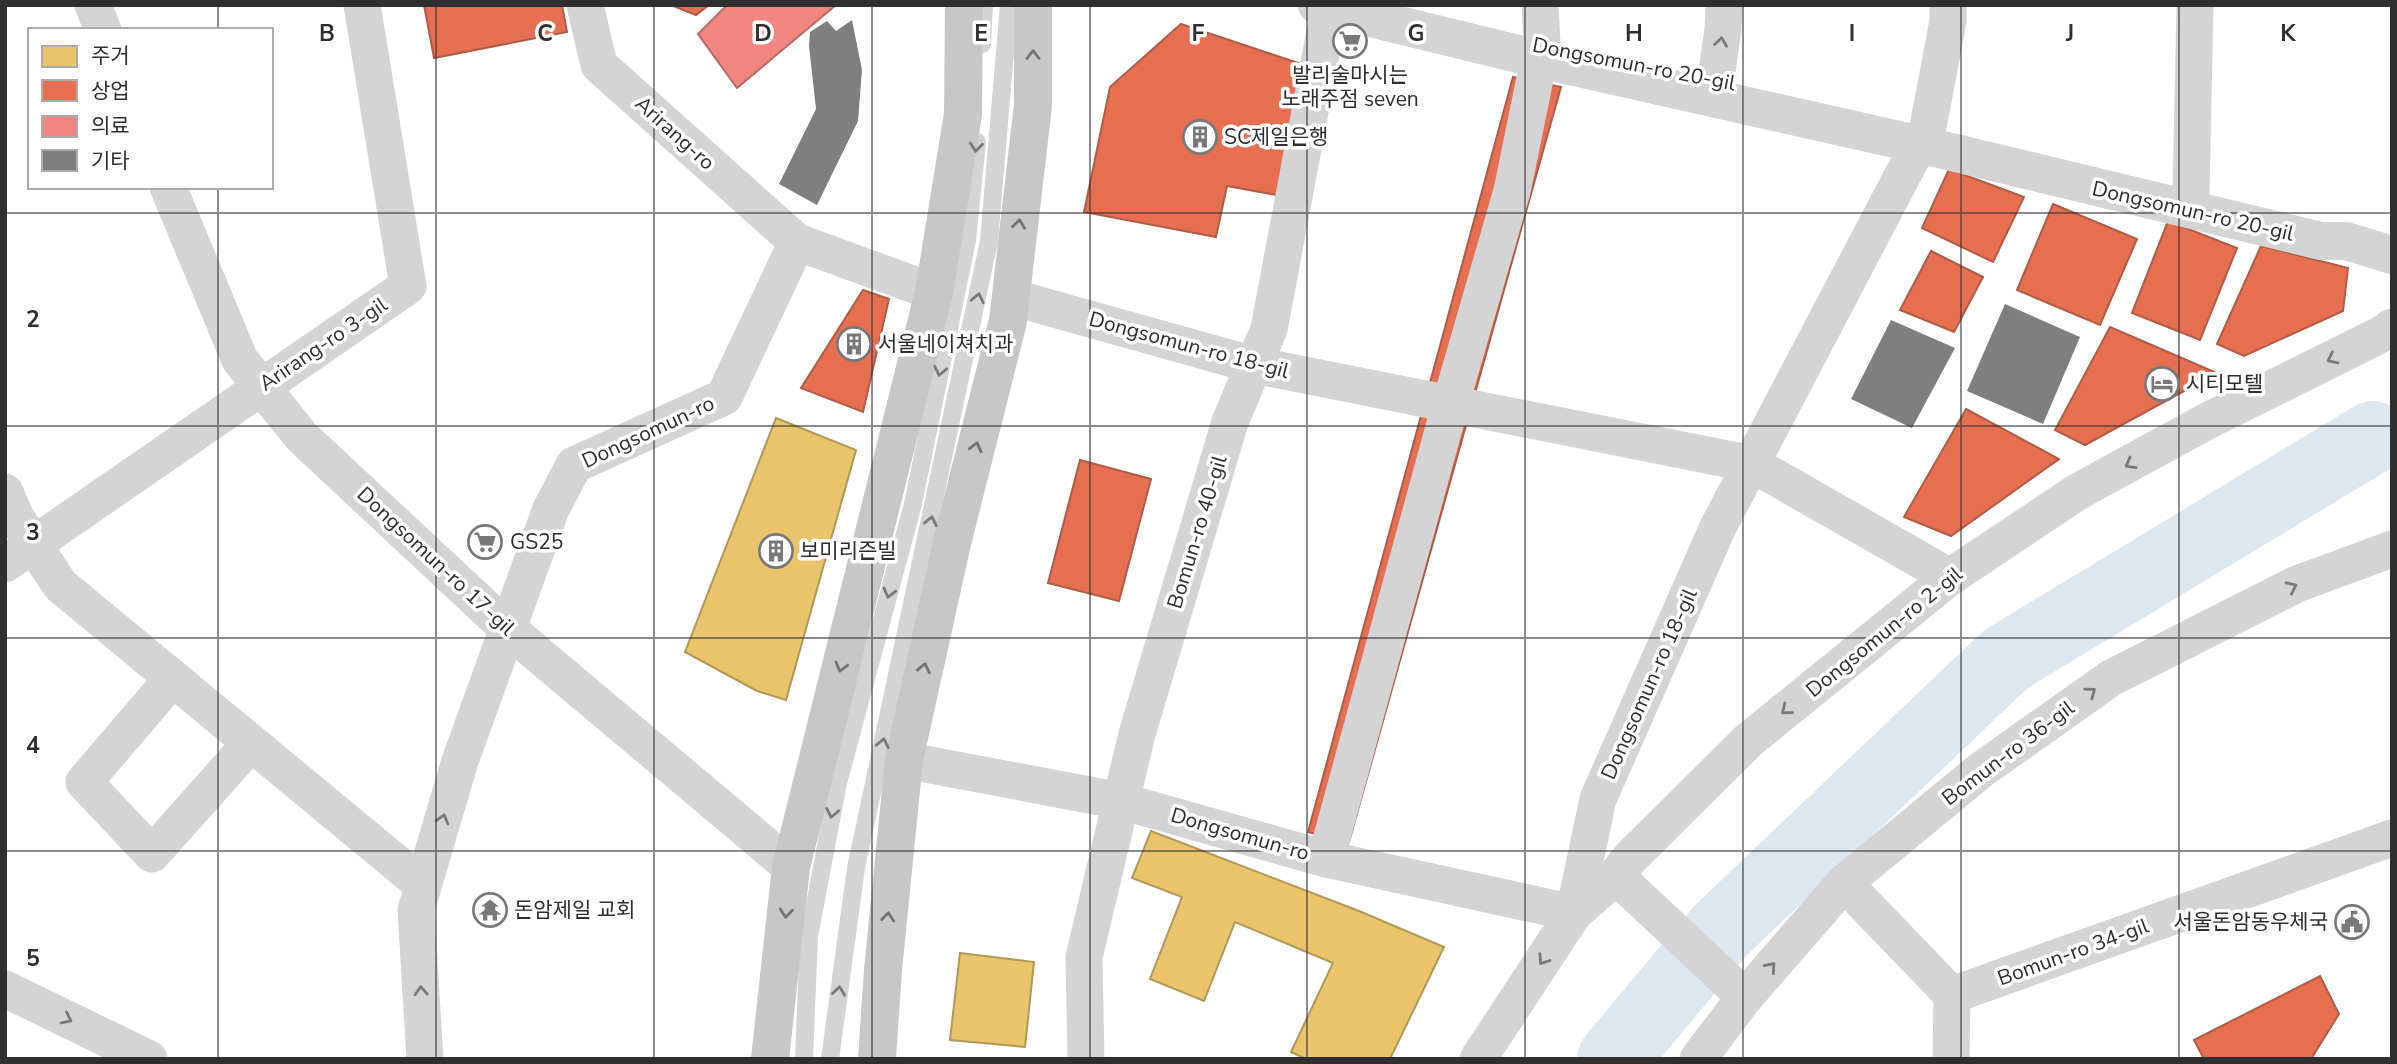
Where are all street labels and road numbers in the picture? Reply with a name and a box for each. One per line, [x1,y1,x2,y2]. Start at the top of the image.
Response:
street label: Dongsomun-ro 20-gil [1530,31,1739,98]
street label: Arirang-ro [629,90,721,176]
street label: Dongsomun-ro 20-gil [2089,174,2297,248]
street label: Arirang-ro 3-gil [253,290,393,397]
street label: Dongsomun-ro 18-gil [1086,305,1293,385]
street label: Dongsomun-ro [577,389,719,475]
street label: Bomun-ro 40-gil [1160,451,1234,612]
street label: Dongsomun-ro 17-gil [351,480,521,642]
street label: Dongsomun-ro 2-gil [1800,560,1969,704]
street label: Dongsomun-ro 18-gil [1594,583,1704,784]
street label: Bomun-ro 36-gil [1936,694,2080,812]
street label: Dongsomun-ro [1167,801,1313,867]
street label: Bomun-ro 34-gil [1994,911,2153,992]

